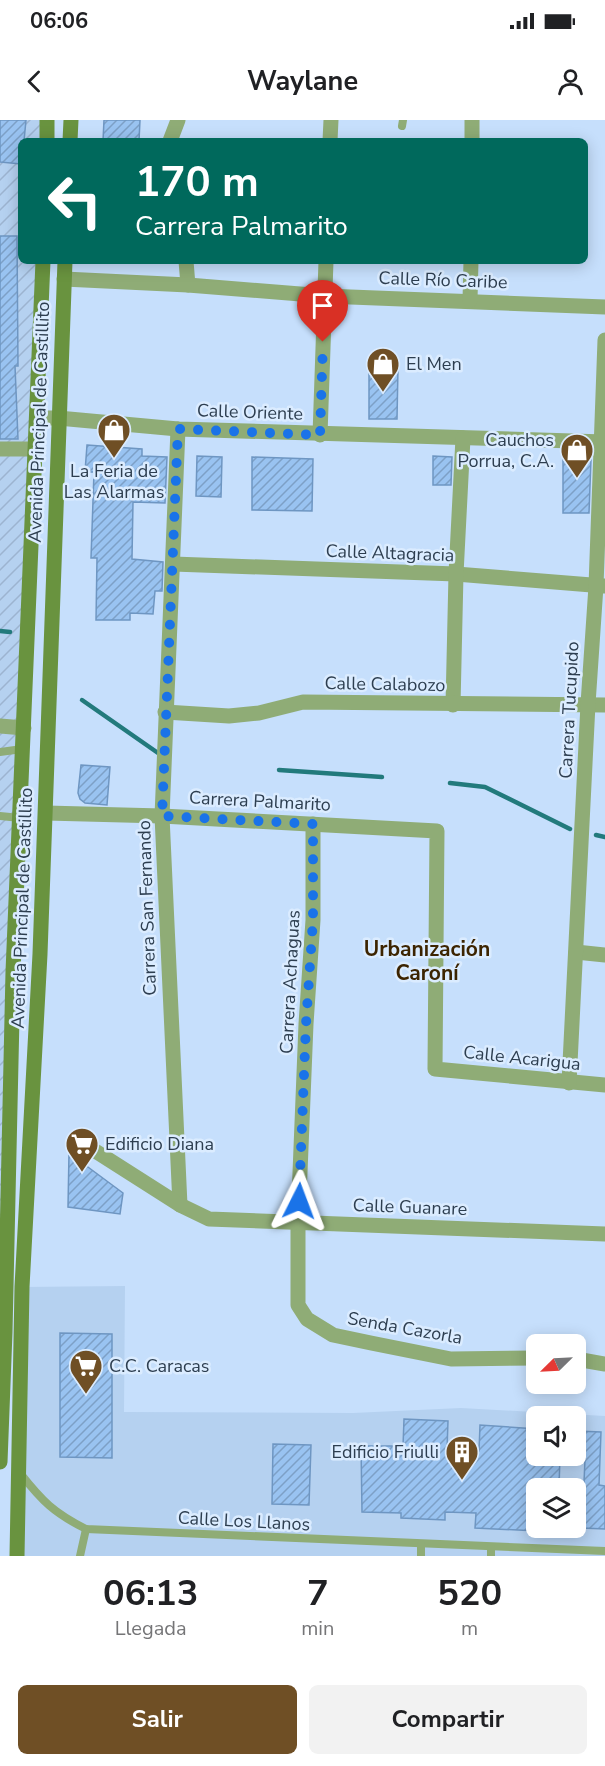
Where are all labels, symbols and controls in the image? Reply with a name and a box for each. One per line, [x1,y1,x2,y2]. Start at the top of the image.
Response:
text: 06:06 [30,6,88,36]
text: Waylane [247,63,358,100]
icon: back [18,65,51,98]
icon: person [554,65,587,98]
text: 170 m [135,154,259,211]
icon: left [36,162,114,240]
text: Carrera Palmarito [135,208,348,245]
street label: Calle Río Caribe [378,266,508,294]
pin [297,280,348,342]
icon: arrive [306,289,339,322]
street label: Avenida Principal de Castillito [23,301,55,543]
shop icon: El Men [365,346,401,393]
place label: El Men [406,352,462,376]
street label: Calle Oriente [197,398,303,426]
shop icon: La Feria de Las Alarmas [96,412,132,459]
place label: Cauchos Porrua, C.A. [457,428,554,473]
shop icon: Cauchos Porrua, C.A. [559,432,595,479]
place label: La Feria de Las Alarmas [64,459,164,504]
street label: Calle Altagracia [325,539,455,567]
street label: Carrera Tucupido [553,641,585,779]
street label: Calle Calabozo [324,671,446,697]
street label: Carrera Palmarito [189,785,331,817]
street label: Avenida Principal de Castillito [6,787,38,1029]
street label: Carrera San Fernando [132,820,162,996]
street label: Carrera Achaguas [274,909,306,1055]
district label: Urbanización Caroní [364,935,490,987]
street label: Calle Acarigua [462,1040,582,1076]
supermarket icon: Edificio Diana [64,1126,100,1173]
place label: Edificio Diana [105,1132,214,1156]
position arrow [267,1169,331,1233]
street label: Calle Guanare [352,1193,468,1221]
street label: Senda Cazorla [346,1306,464,1350]
north arrow [526,1334,586,1394]
map controls [526,1334,586,1538]
supermarket icon: C.C. Caracas [68,1348,104,1395]
place label: C.C. Caracas [109,1354,209,1378]
button: sound [526,1406,586,1466]
building icon: Edificio Friulli [444,1434,480,1481]
place label: Edificio Friulli [331,1440,439,1464]
button: layers [526,1478,586,1538]
street label: Calle Los Llanos [177,1506,311,1536]
text: 06:13 [103,1569,198,1618]
text: 7 [307,1569,329,1618]
text: 520 [437,1569,502,1618]
text: Llegada [115,1615,187,1642]
text: min [301,1615,334,1642]
text: m [461,1615,478,1642]
button: Salir [18,1685,297,1754]
button: Compartir [309,1685,587,1754]

